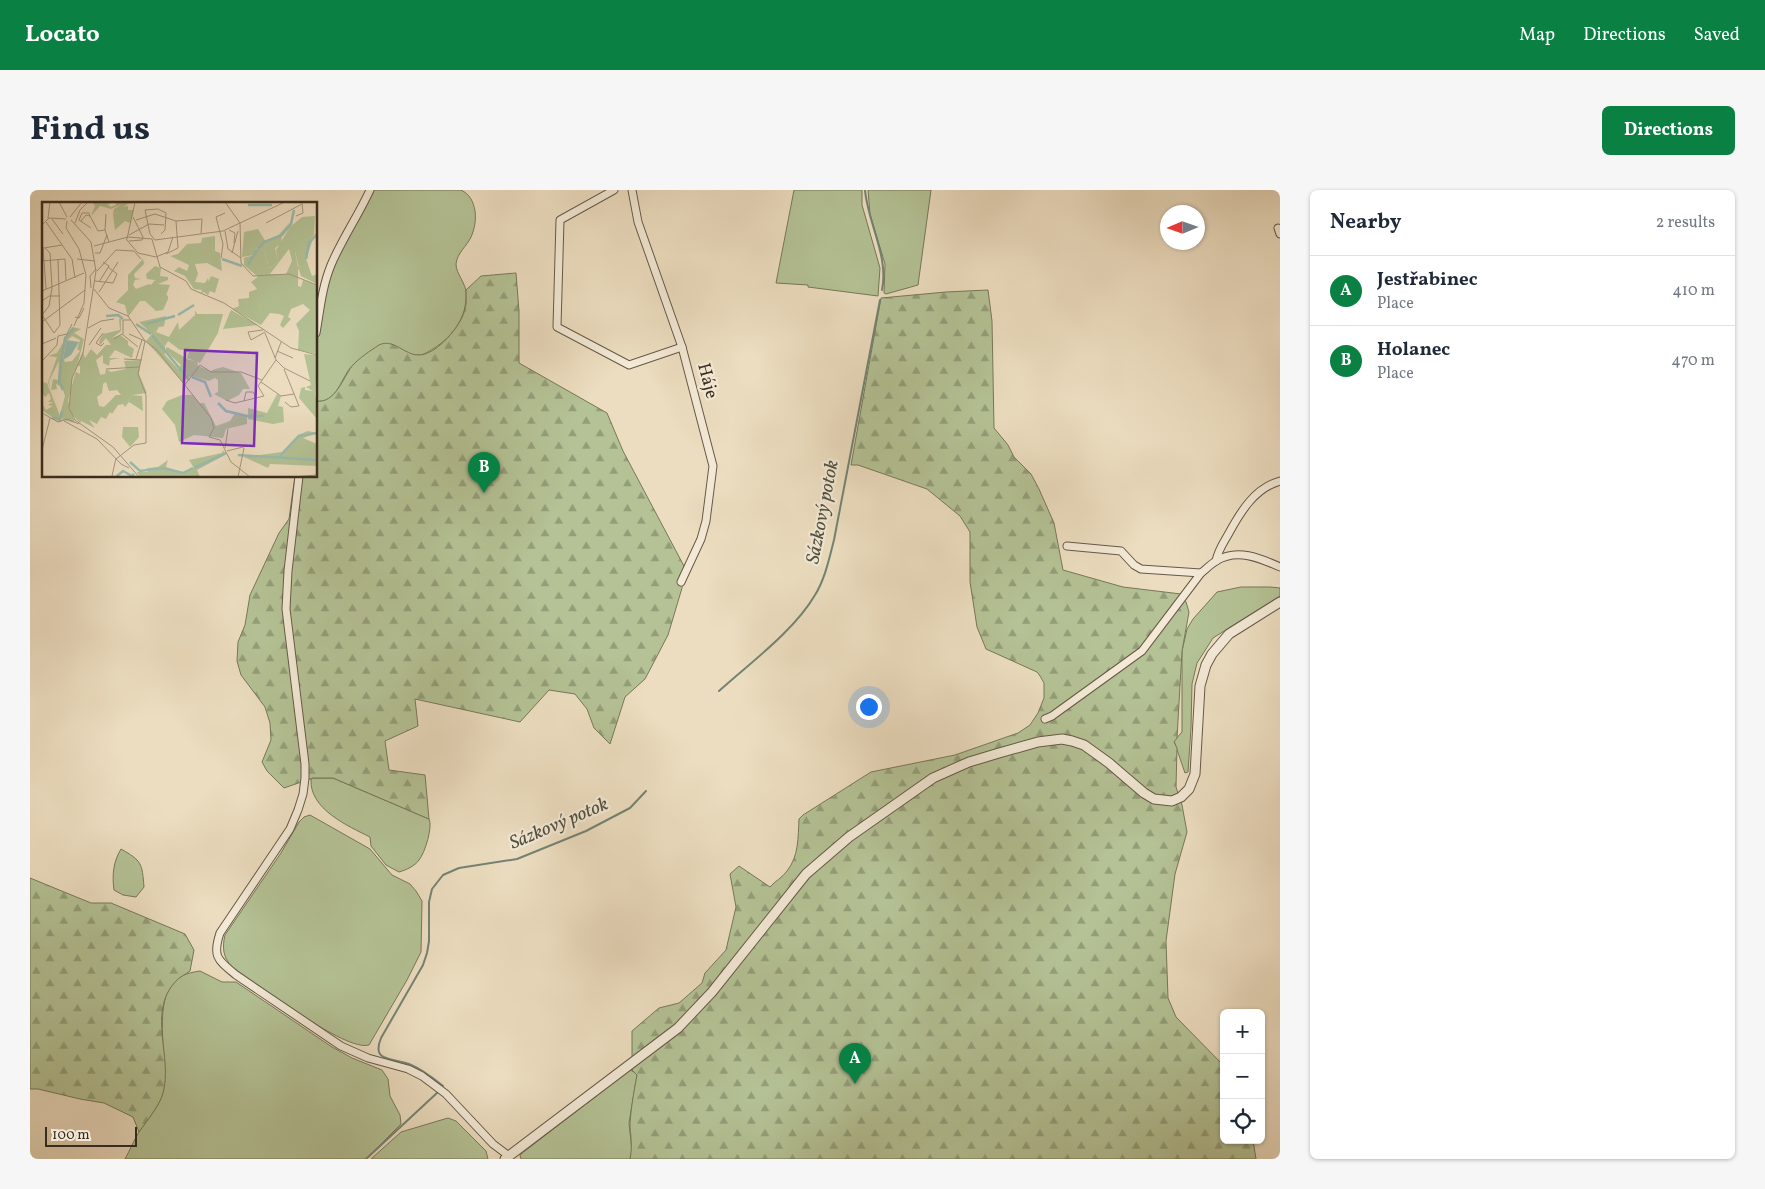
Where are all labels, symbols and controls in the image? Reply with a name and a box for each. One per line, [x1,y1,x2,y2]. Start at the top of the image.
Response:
text: Locato [25,18,100,52]
text: Map [1519,23,1555,48]
text: Directions [1583,23,1666,48]
text: Saved [1694,23,1740,48]
text: Find us [30,106,150,154]
button: Directions [1602,106,1735,155]
inset map [42,202,318,478]
north arrow [1160,205,1205,250]
text: Nearby [1330,208,1401,237]
text: 2 results [1656,212,1715,234]
text: Jestřabinec [1377,267,1478,293]
text: A [1340,280,1352,302]
text: 410 m [1672,280,1715,302]
text: Place [1377,293,1414,315]
text: Holanec [1377,337,1450,363]
text: B [1341,350,1351,372]
text: 470 m [1671,350,1715,372]
street label: Háje [690,360,724,402]
text: Place [1377,363,1414,385]
pin: B [468,452,500,493]
water label: Sázkový potok [800,458,846,566]
your location [856,694,882,720]
water label: Sázkový potok [506,791,613,856]
map controls [1220,1009,1265,1144]
button: + [1220,1009,1265,1054]
pin: A [839,1043,871,1084]
button: − [1220,1054,1265,1099]
button: locate [1220,1099,1265,1144]
scale bar [45,1124,138,1147]
text: 100 m [52,1126,90,1145]

